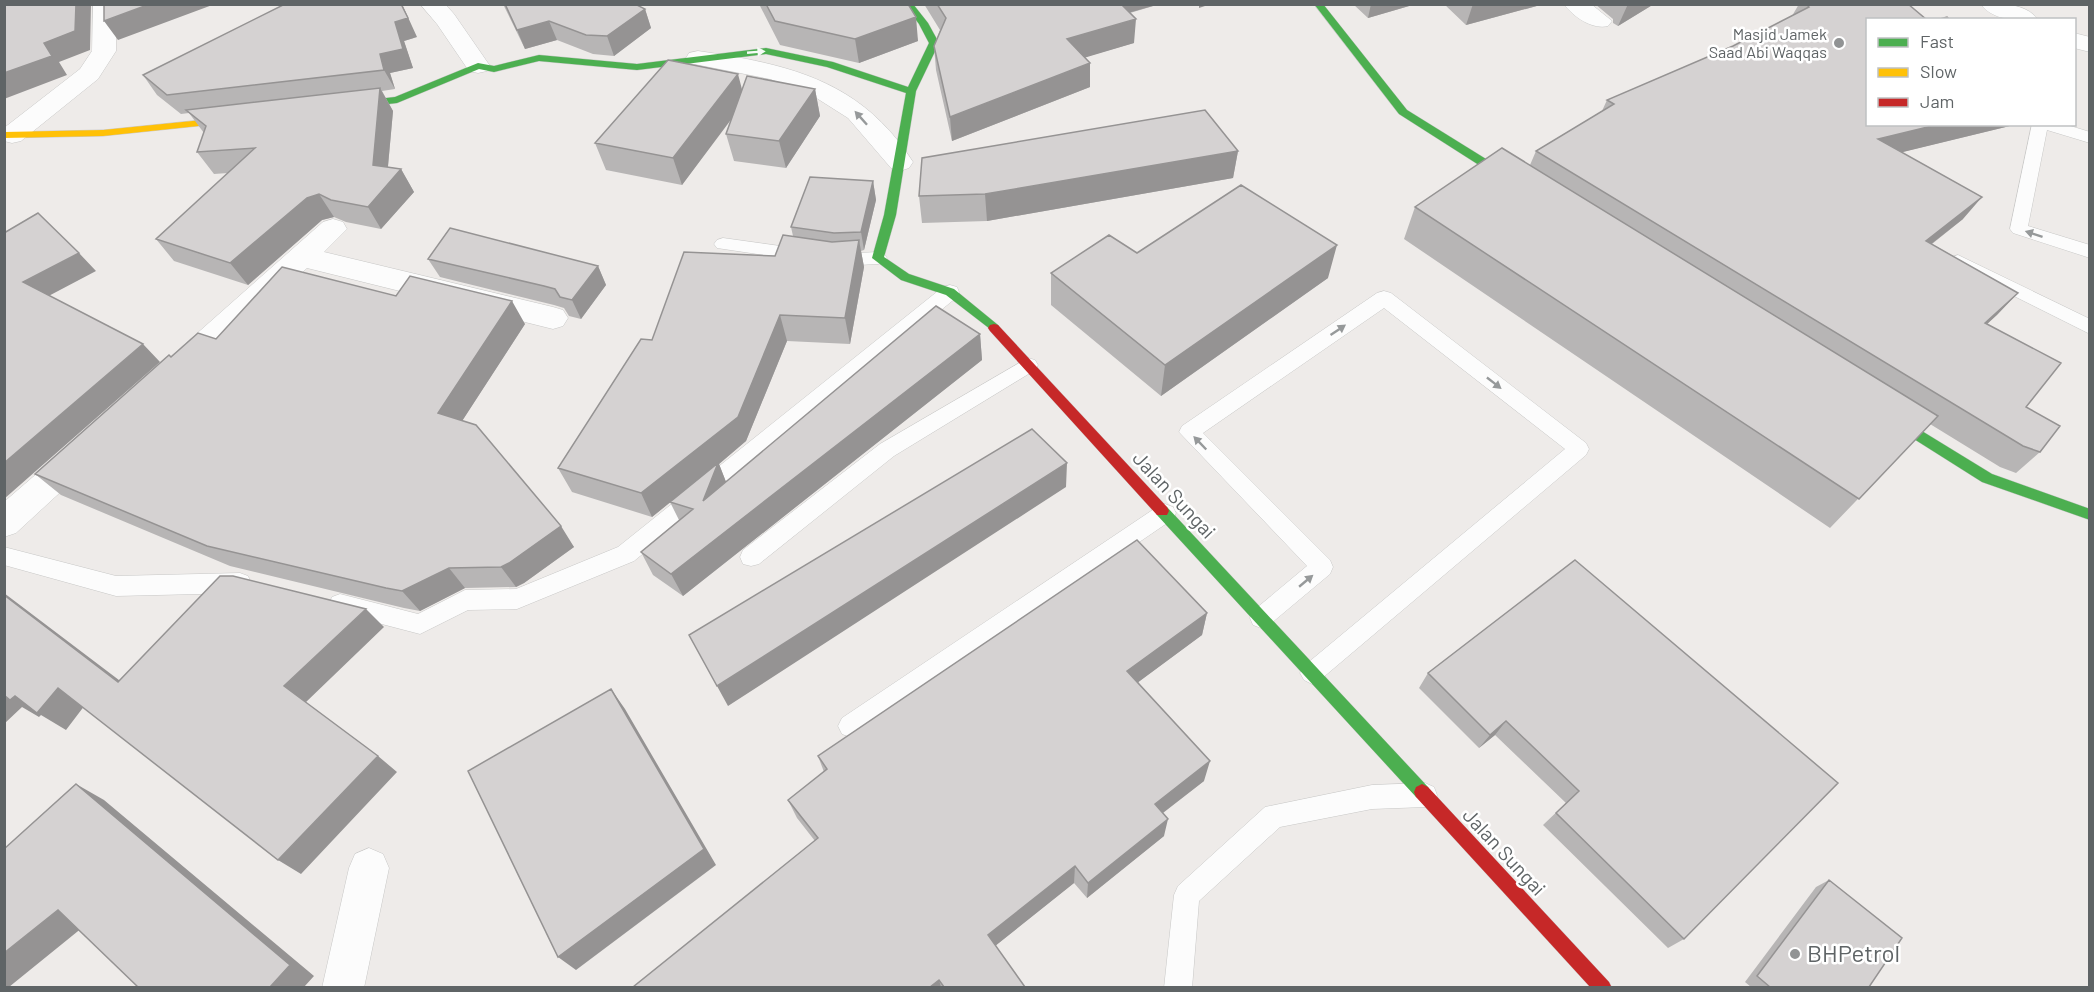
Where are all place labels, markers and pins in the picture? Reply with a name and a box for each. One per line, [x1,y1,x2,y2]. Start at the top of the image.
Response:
place label: Masjid Jamek Saad Abi Waqqas [1709,24,1827,61]
marker: Masjid Jamek Saad Abi Waqqas [1832,36,1846,50]
place label: BHPetrol [1807,938,1900,967]
marker: BHPetrol [1788,947,1802,961]

